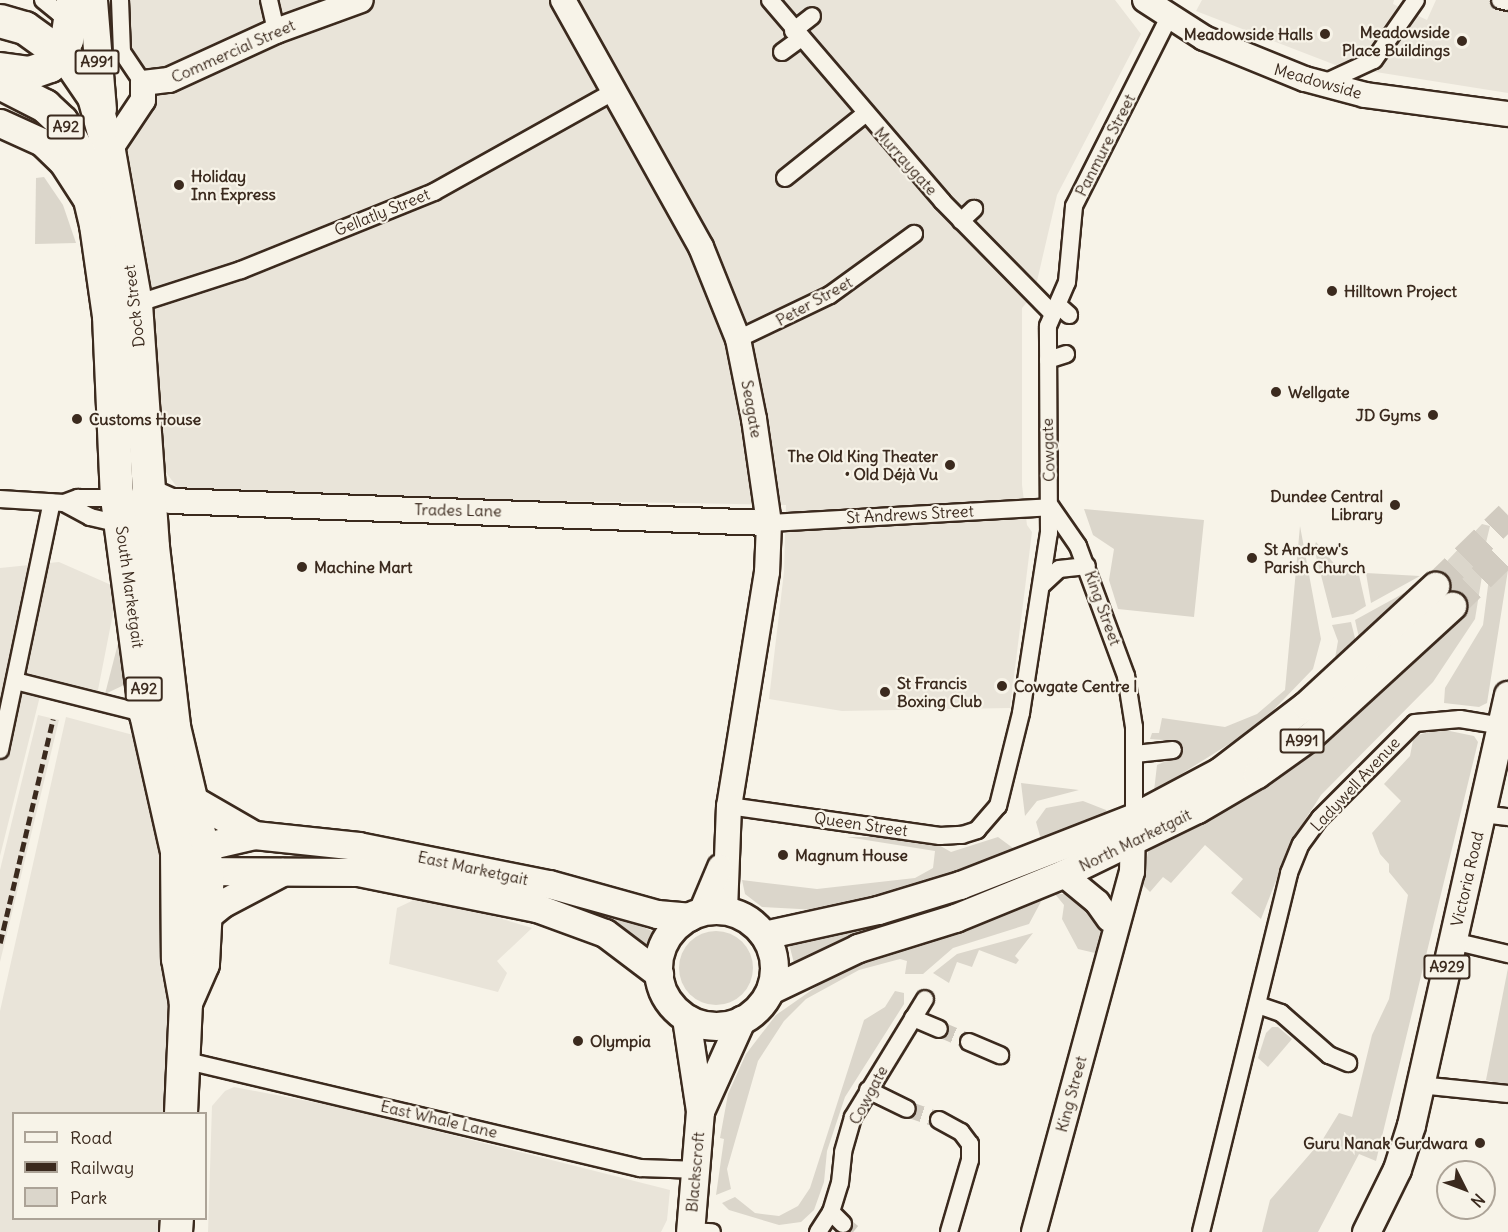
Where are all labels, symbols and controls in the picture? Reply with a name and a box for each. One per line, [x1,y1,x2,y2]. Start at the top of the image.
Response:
street label: Commercial Street [168,15,298,87]
place label: Meadowside Place Buildings [1342,22,1450,60]
place label: Meadowside Halls [1184,24,1313,44]
marker: Meadowside Halls [1318,27,1332,41]
marker: Meadowside Place Buildings [1455,34,1469,48]
road number: A991 [74,50,120,74]
street label: Meadowside [1272,59,1364,103]
street label: Panmure Street [1071,91,1139,199]
road number: A92 [46,115,86,139]
street label: Murraygate [870,123,942,199]
place label: Holiday Inn Express [191,166,276,204]
marker: Holiday Inn Express [172,178,186,192]
street label: Gellatly Street [332,184,432,240]
street label: Dock Street [119,264,149,348]
street label: Peter Street [772,272,856,330]
place label: Hilltown Project [1344,281,1457,301]
marker: Hilltown Project [1325,284,1339,298]
street label: Seagate [737,379,767,439]
place label: Wellgate [1288,382,1350,402]
marker: Wellgate [1269,385,1283,399]
place label: JD Gyms [1356,405,1421,425]
marker: JD Gyms [1426,408,1440,422]
place label: Customs House [89,409,201,429]
marker: Customs House [70,412,84,426]
street label: Cowgate [1037,418,1059,482]
place label: The Old King Theater • Old Déjà Vu [788,446,938,484]
marker: The Old King Theater • Old Déjà Vu [943,458,957,472]
place label: Dundee Central Library [1270,486,1383,524]
marker: Dundee Central Library [1388,498,1402,512]
street label: Trades Lane [414,500,502,520]
street label: St Andrews Street [846,501,974,527]
street label: South Marketgait [112,525,148,649]
place label: St Andrew's Parish Church [1264,539,1366,577]
marker: St Andrew's Parish Church [1245,551,1259,565]
place label: Machine Mart [314,557,412,577]
marker: Machine Mart [295,560,309,574]
street label: King Street [1081,568,1125,648]
place label: St Francis Boxing Club [897,673,982,711]
place label: Cowgate Centre l [1014,676,1137,696]
road number: A92 [124,677,164,701]
marker: Cowgate Centre l [995,679,1009,693]
marker: St Francis Boxing Club [878,685,892,699]
road number: A991 [1280,729,1324,753]
street label: Ladywell Avenue [1306,733,1404,835]
street label: North Marketgait [1076,805,1194,875]
street label: Queen Street [813,808,909,840]
street label: Victoria Road [1447,830,1487,928]
place label: Magnum House [795,845,908,865]
street label: East Marketgait [416,847,530,889]
marker: Magnum House [776,848,790,862]
road number: A929 [1423,955,1471,979]
place label: Olympia [590,1031,651,1051]
marker: Olympia [571,1034,585,1048]
street label: King Street [1052,1054,1090,1134]
street label: Cowgate [845,1062,891,1128]
street label: East Whale Lane [379,1096,499,1142]
legend [12,1112,207,1220]
text: Road [70,1126,112,1149]
street label: Blackscroft [682,1131,708,1213]
place label: Guru Nanak Gurdwara [1303,1133,1468,1153]
marker: Guru Nanak Gurdwara [1473,1136,1487,1150]
text: Railway [70,1156,134,1179]
north arrow [1436,1160,1496,1220]
text: Park [70,1186,107,1209]
text: N [1467,1190,1489,1212]

